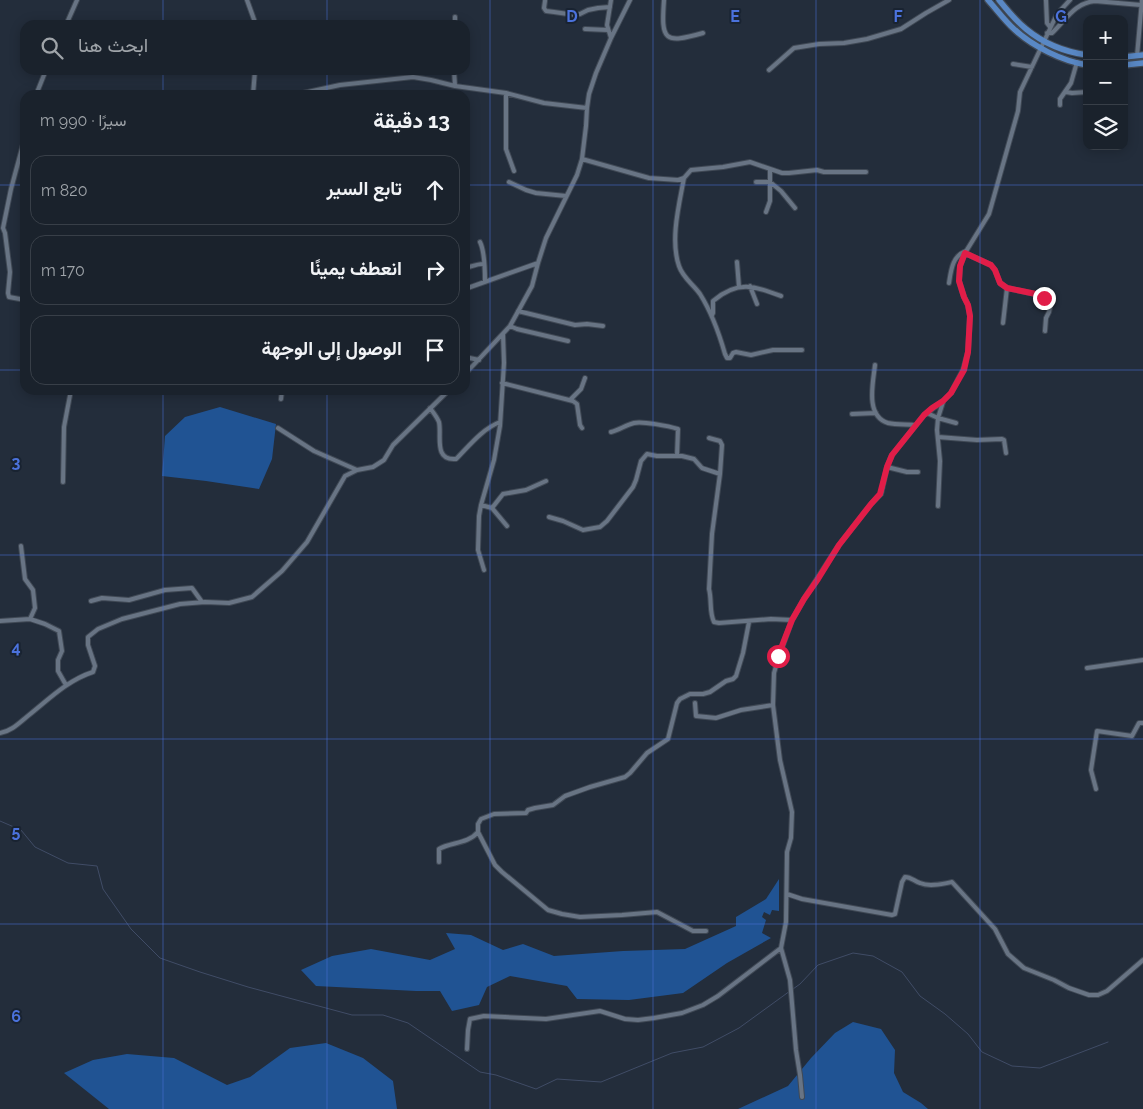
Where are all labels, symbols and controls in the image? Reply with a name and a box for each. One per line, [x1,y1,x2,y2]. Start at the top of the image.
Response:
text: D [566,7,578,26]
text: E [730,7,740,26]
text: F [893,7,903,26]
text: G [1055,7,1067,26]
map controls [1083,15,1128,150]
button: + [1083,15,1128,60]
search box [20,20,470,75]
icon: search [38,34,66,62]
text: ابحث هنا [78,34,148,56]
button: − [1083,60,1128,105]
button: layers [1083,105,1128,150]
text: 13 دقيقة [373,108,450,133]
text: سيرًا · 990 m [40,111,126,130]
icon: ahead [421,176,449,204]
text: تابع السير [327,177,402,199]
text: 820 m [41,181,87,200]
icon: right [421,256,449,284]
text: انعطف يمينًا [310,257,402,279]
text: 170 m [41,261,85,280]
route end [1033,287,1056,310]
icon: arrive [421,336,449,364]
text: الوصول إلى الوجهة [262,337,402,359]
text: 3 [12,453,21,472]
text: 4 [11,638,21,657]
route start [767,645,790,668]
text: 5 [12,822,21,841]
text: 6 [11,1007,21,1026]

